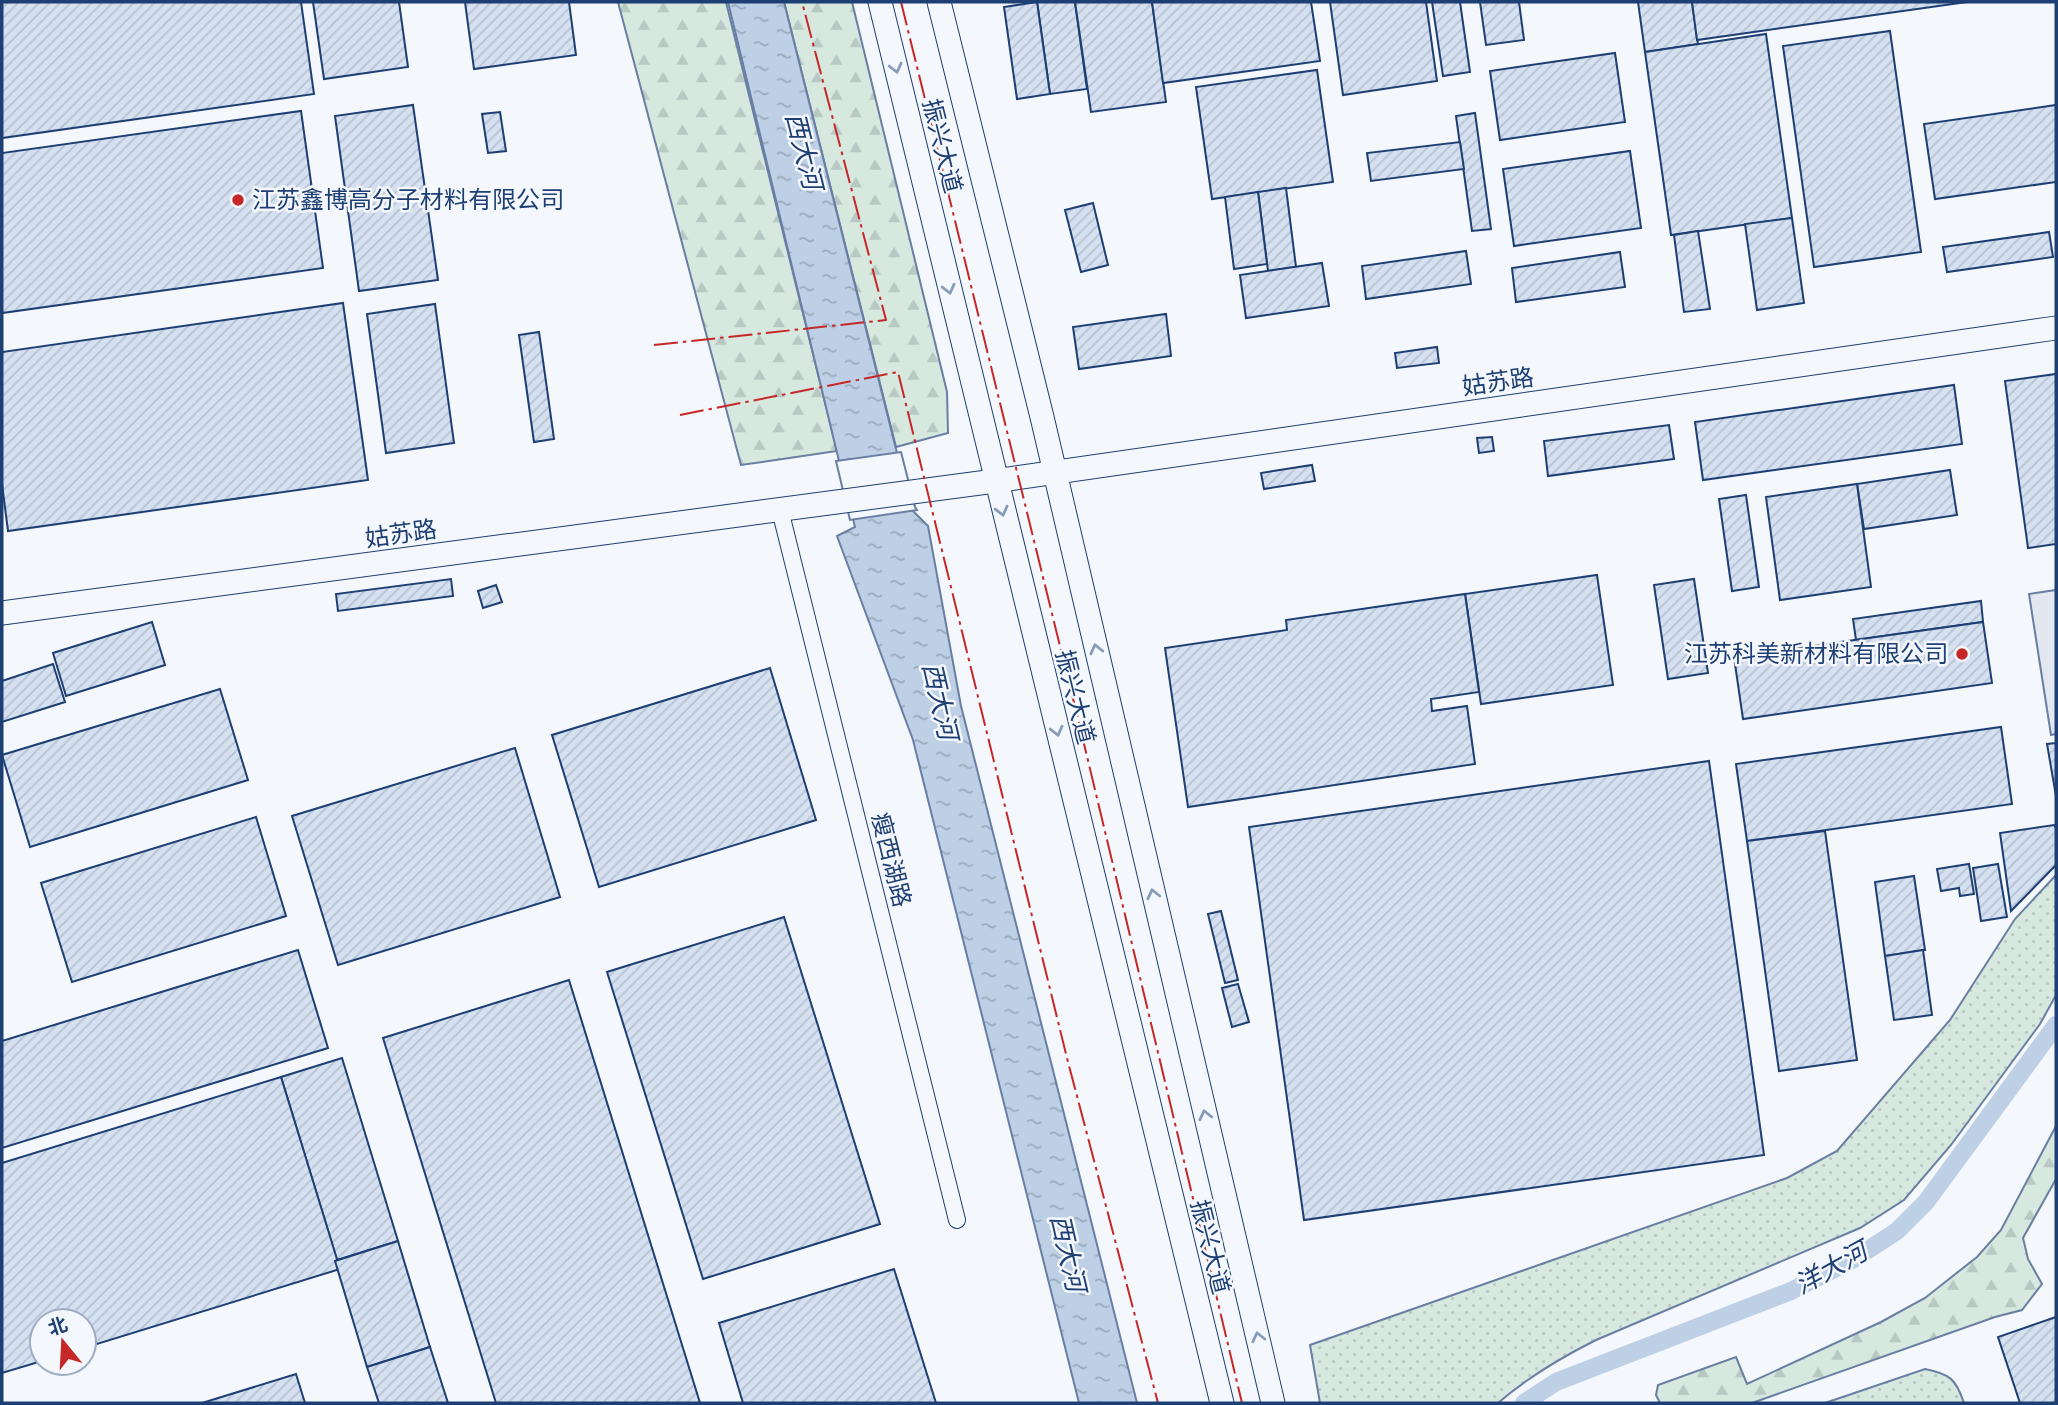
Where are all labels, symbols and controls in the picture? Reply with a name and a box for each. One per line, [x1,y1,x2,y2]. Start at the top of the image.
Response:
one-way arrow [888,62,902,74]
street label: 振兴大道 [916,96,969,196]
water label: 西大河 [779,109,831,198]
place label: 江苏鑫博高分子材料有限公司 [252,184,564,215]
marker: 江苏鑫博高分子材料有限公司 [230,192,246,208]
one-way arrow [941,283,955,295]
street label: 姑苏路 [1460,361,1536,402]
one-way arrow [994,504,1008,516]
street label: 姑苏路 [363,513,439,554]
place label: 江苏科美新材料有限公司 [1684,638,1948,669]
one-way arrow [1089,643,1104,655]
marker: 江苏科美新材料有限公司 [1954,646,1970,662]
street label: 振兴大道 [1049,647,1102,747]
water label: 西大河 [916,659,966,747]
one-way arrow [1049,725,1063,737]
street label: 瘦西湖路 [865,810,918,910]
one-way arrow [1147,888,1162,900]
one-way arrow [1199,1109,1214,1121]
street label: 振兴大道 [1184,1197,1237,1297]
water label: 西大河 [1044,1211,1094,1299]
water label: 洋大河 [1789,1232,1877,1301]
north arrow [28,1307,98,1377]
text: 北 [45,1311,70,1340]
one-way arrow [1251,1331,1266,1343]

